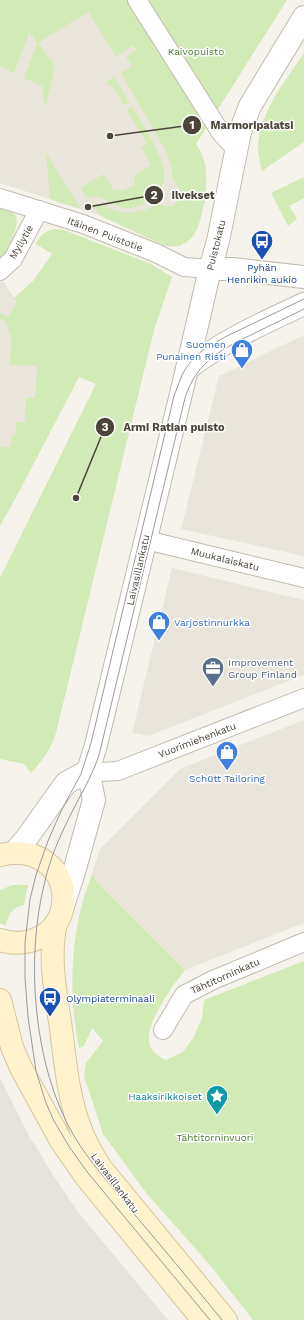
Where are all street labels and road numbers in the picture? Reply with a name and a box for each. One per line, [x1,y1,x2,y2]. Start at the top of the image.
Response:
street label: Itäinen Puistotie [66,215,145,254]
street label: Puistokatu [204,219,228,271]
street label: Myllytie [7,223,35,261]
street label: Laivasillankatu [125,534,151,606]
street label: Muukalaiskatu [190,545,260,573]
street label: Vuorimiehenkatu [156,720,238,760]
street label: Tähtitorninkatu [189,956,261,996]
street label: Laivasillankatu [89,1151,141,1215]

